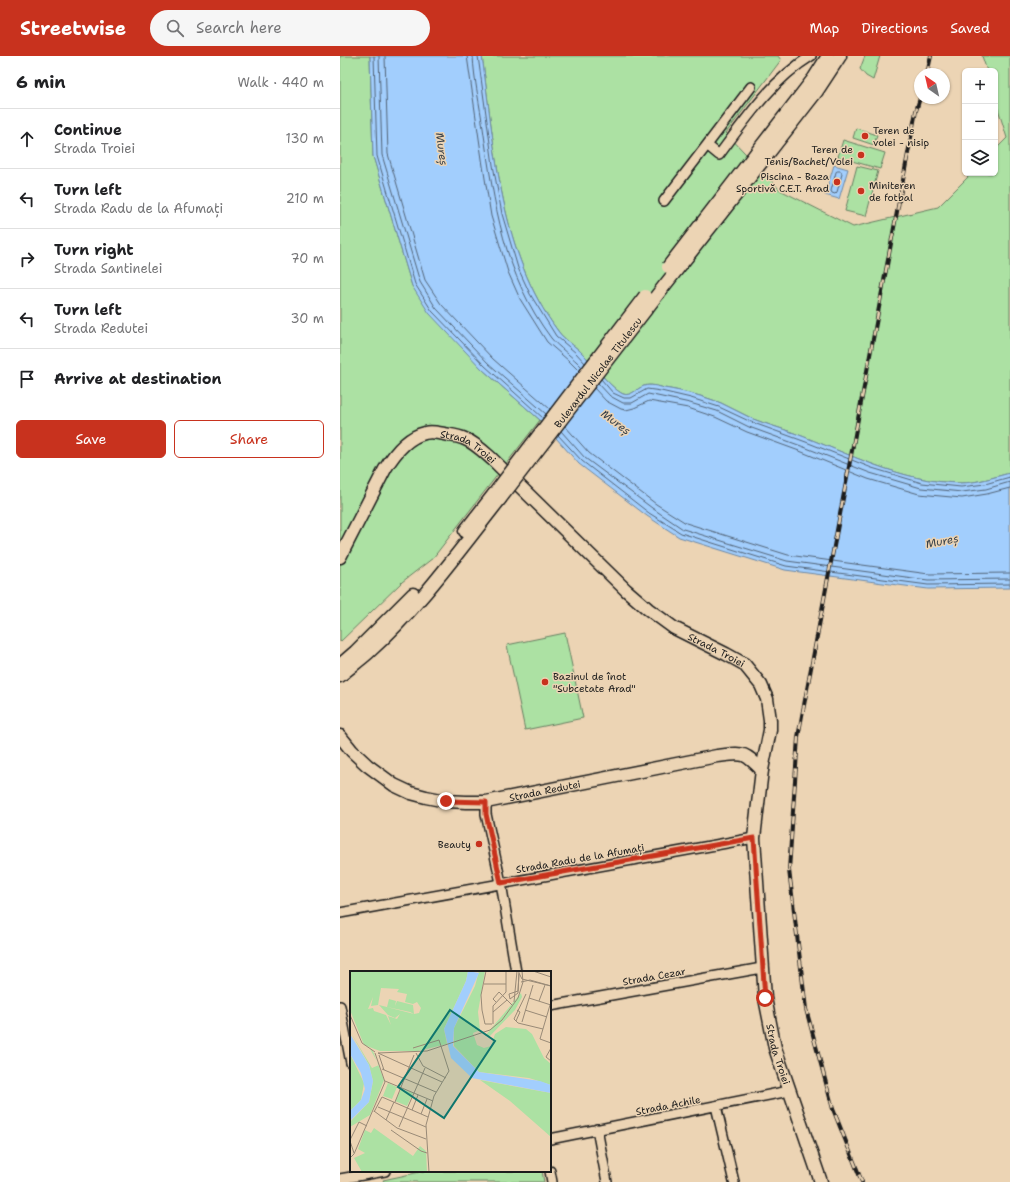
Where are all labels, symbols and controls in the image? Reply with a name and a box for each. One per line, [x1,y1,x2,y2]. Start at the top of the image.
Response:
search box [150,10,430,46]
text: Streetwise [20,16,126,41]
icon: search [164,17,186,39]
text: Search here [196,18,282,38]
text: Map [810,19,840,37]
text: Directions [862,19,928,37]
text: Saved [950,19,990,37]
north arrow [914,68,950,104]
map controls [962,68,998,176]
button: + [962,68,998,104]
text: 6 min [16,71,66,93]
text: Walk · 440 m [238,74,324,91]
button: − [962,104,998,140]
text: Continue [54,120,122,140]
place label: Teren de volei - nisip [873,124,929,149]
icon: ahead [16,128,38,150]
text: 130 m [286,130,324,147]
marker: Teren de volei - nisip [860,131,870,141]
water label: Mureș [432,132,451,167]
text: Strada Troiei [54,140,135,157]
button: layers [962,140,998,176]
place label: Teren de Tenis/Bachet/Volei [765,143,853,168]
marker: Teren de Tenis/Bachet/Volei [856,150,866,160]
place label: Piscina - Baza Sportivă C.E.T. Arad [736,170,830,195]
marker: Piscina - Baza Sportivă C.E.T. Arad [832,177,842,187]
place label: Miniteren de fotbal [869,179,915,204]
text: Turn left [54,180,122,200]
marker: Miniteren de fotbal [856,186,866,196]
icon: left [16,188,38,210]
text: 210 m [286,190,324,207]
text: Strada Radu de la Afumați [54,200,223,217]
text: Turn right [54,240,134,260]
icon: right [16,248,38,270]
text: 70 m [290,250,324,267]
text: Strada Santinelei [54,260,162,277]
text: Turn left [54,300,122,320]
icon: left [16,308,38,330]
text: 30 m [290,310,324,327]
street label: Bulevardul Nicolae Titulescu [551,314,645,430]
text: Strada Redutei [54,320,148,337]
icon: arrive [16,368,38,390]
text: Arrive at destination [54,369,222,389]
water label: Mureș [598,406,633,438]
button: Save [16,420,166,458]
button: Share [174,420,324,458]
street label: Strada Troiei [439,427,499,467]
water label: Mureș [924,531,960,552]
street label: Strada Troiei [686,630,747,670]
place label: Bazinul de înot "Subcetate Arad" [553,670,636,695]
marker: Bazinul de înot "Subcetate Arad" [540,677,550,687]
street label: Strada Redutei [508,777,582,804]
route end [437,792,455,810]
place label: Beauty [438,838,471,851]
marker: Beauty [474,839,484,849]
street label: Strada Radu de la Afumați [515,841,646,877]
street label: Strada Cezar [622,965,687,988]
inset map [350,971,551,1172]
route start [756,989,774,1007]
street label: Strada Troiei [763,1023,793,1086]
street label: Strada Achile [635,1093,702,1118]

